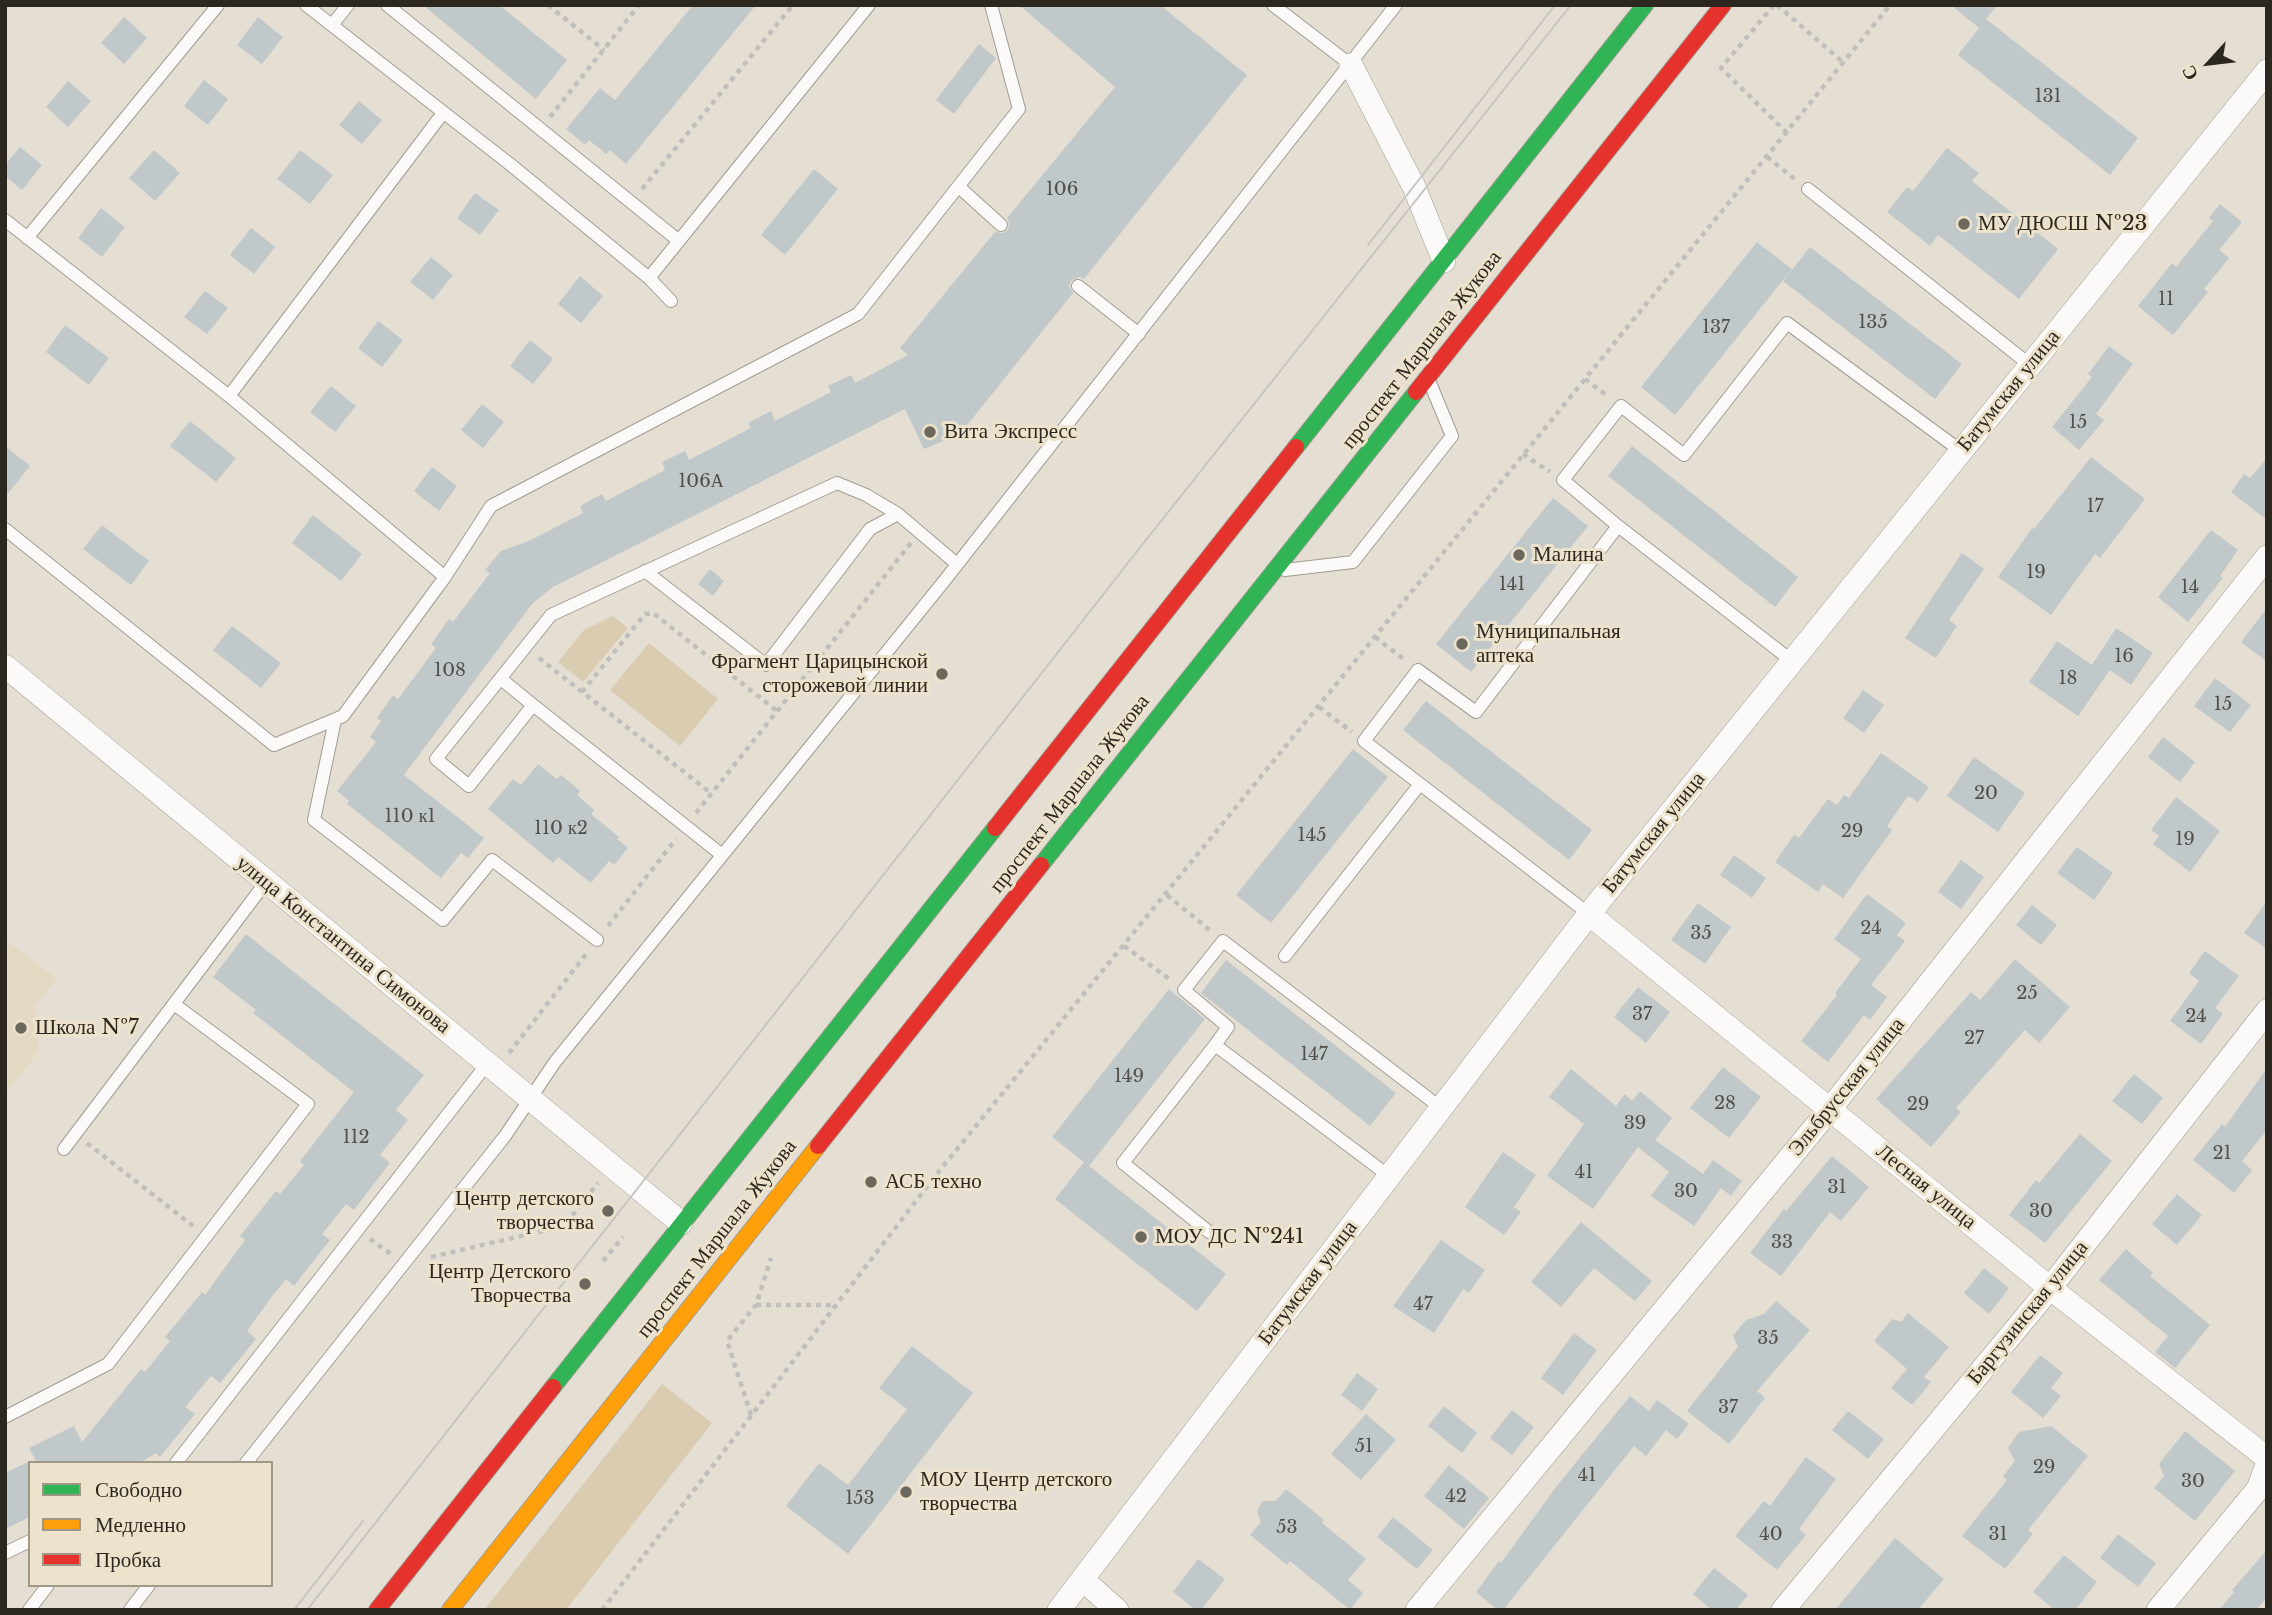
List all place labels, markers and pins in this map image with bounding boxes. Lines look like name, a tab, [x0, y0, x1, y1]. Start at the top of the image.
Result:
place label: МУ ДЮСШ №23	[1978, 211, 2148, 237]
marker: МУ ДЮСШ №23	[1956, 216, 1972, 232]
place label: Вита Экспресс	[944, 419, 1077, 445]
marker: Вита Экспресс	[922, 424, 938, 440]
place label: Малина	[1533, 542, 1603, 568]
marker: Малина	[1511, 547, 1527, 563]
place label: Муниципальная аптека	[1476, 619, 1621, 669]
marker: Муниципальная аптека	[1454, 636, 1470, 652]
place label: Фрагмент Царицынской сторожевой линии	[711, 649, 928, 699]
marker: Фрагмент Царицынской сторожевой линии	[934, 666, 950, 682]
place label: Школа №7	[35, 1015, 139, 1041]
marker: Школа №7	[13, 1020, 29, 1036]
place label: АСБ техно	[885, 1169, 982, 1195]
marker: АСБ техно	[863, 1174, 879, 1190]
place label: Центр детского творчества	[455, 1186, 594, 1236]
marker: Центр детского творчества	[600, 1203, 616, 1219]
place label: МОУ ДС №241	[1155, 1224, 1304, 1250]
marker: МОУ ДС №241	[1133, 1229, 1149, 1245]
place label: Центр Детского Творчества	[428, 1259, 571, 1309]
marker: Центр Детского Творчества	[577, 1276, 593, 1292]
place label: МОУ Центр детского творчества	[920, 1467, 1112, 1517]
marker: МОУ Центр детского творчества	[898, 1484, 914, 1500]

